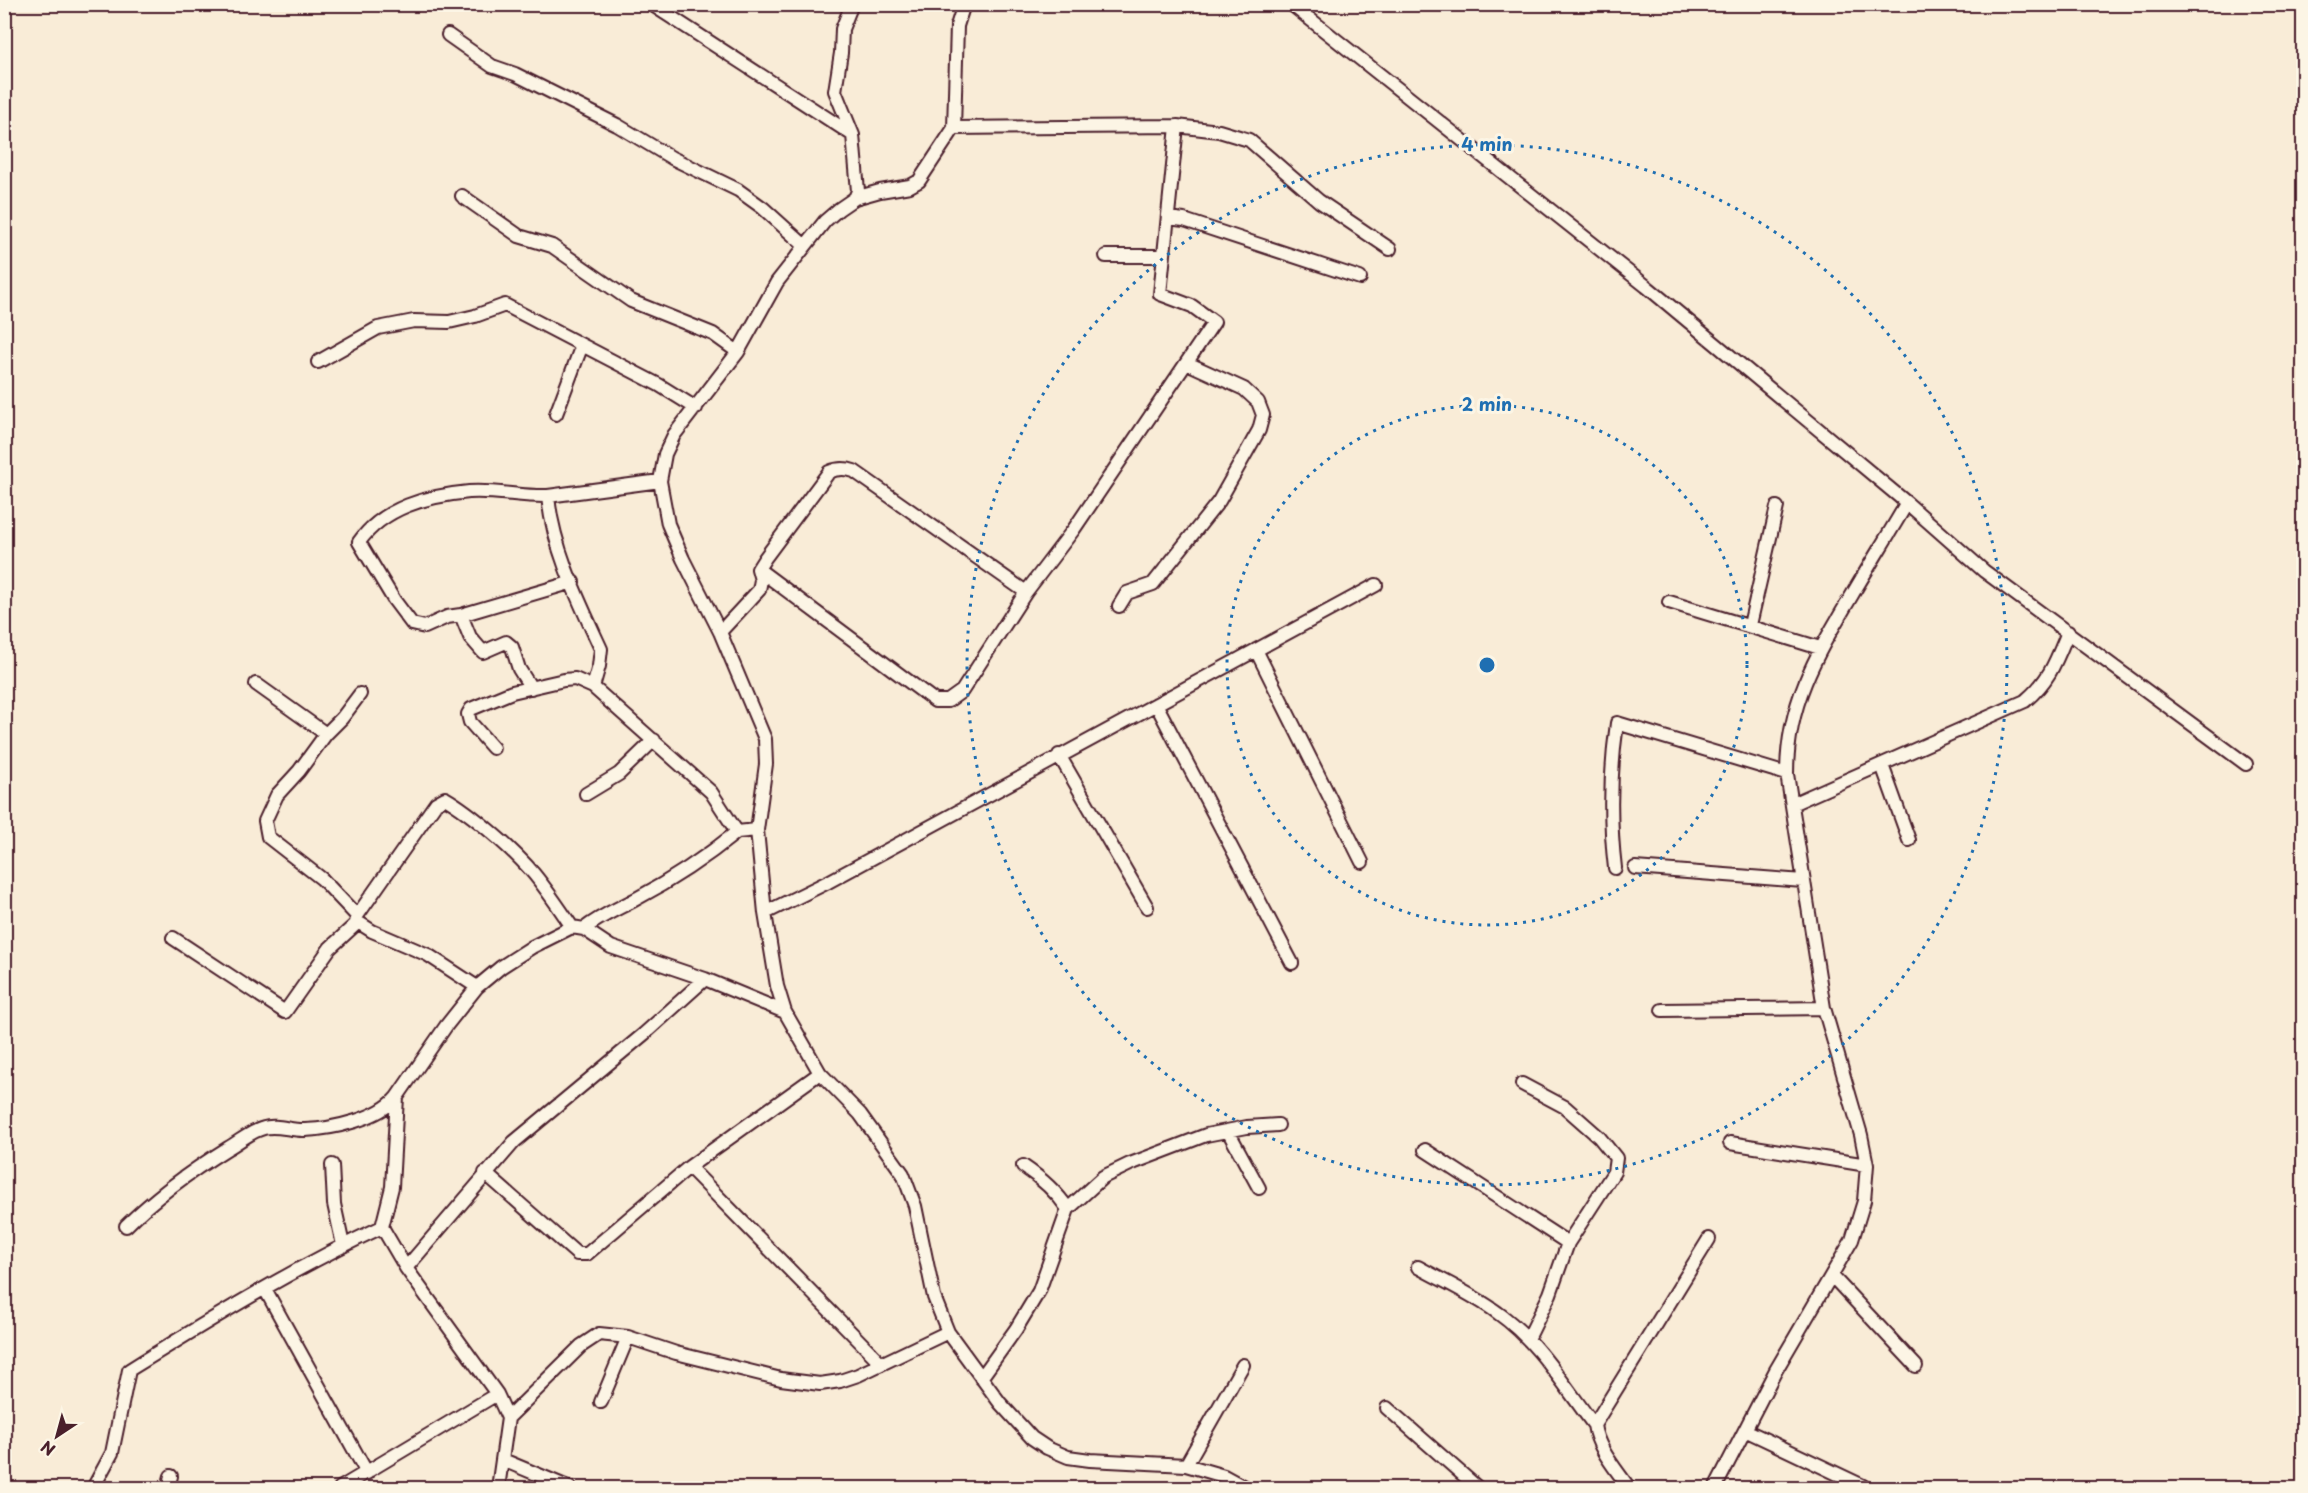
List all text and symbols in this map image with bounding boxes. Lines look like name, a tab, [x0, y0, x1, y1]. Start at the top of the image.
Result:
text: 4 min	[1461, 130, 1513, 157]
text: 2 min	[1462, 390, 1512, 417]
centre of rings	[1477, 655, 1497, 675]
north arrow	[27, 1406, 87, 1466]
text: N	[35, 1436, 60, 1462]

